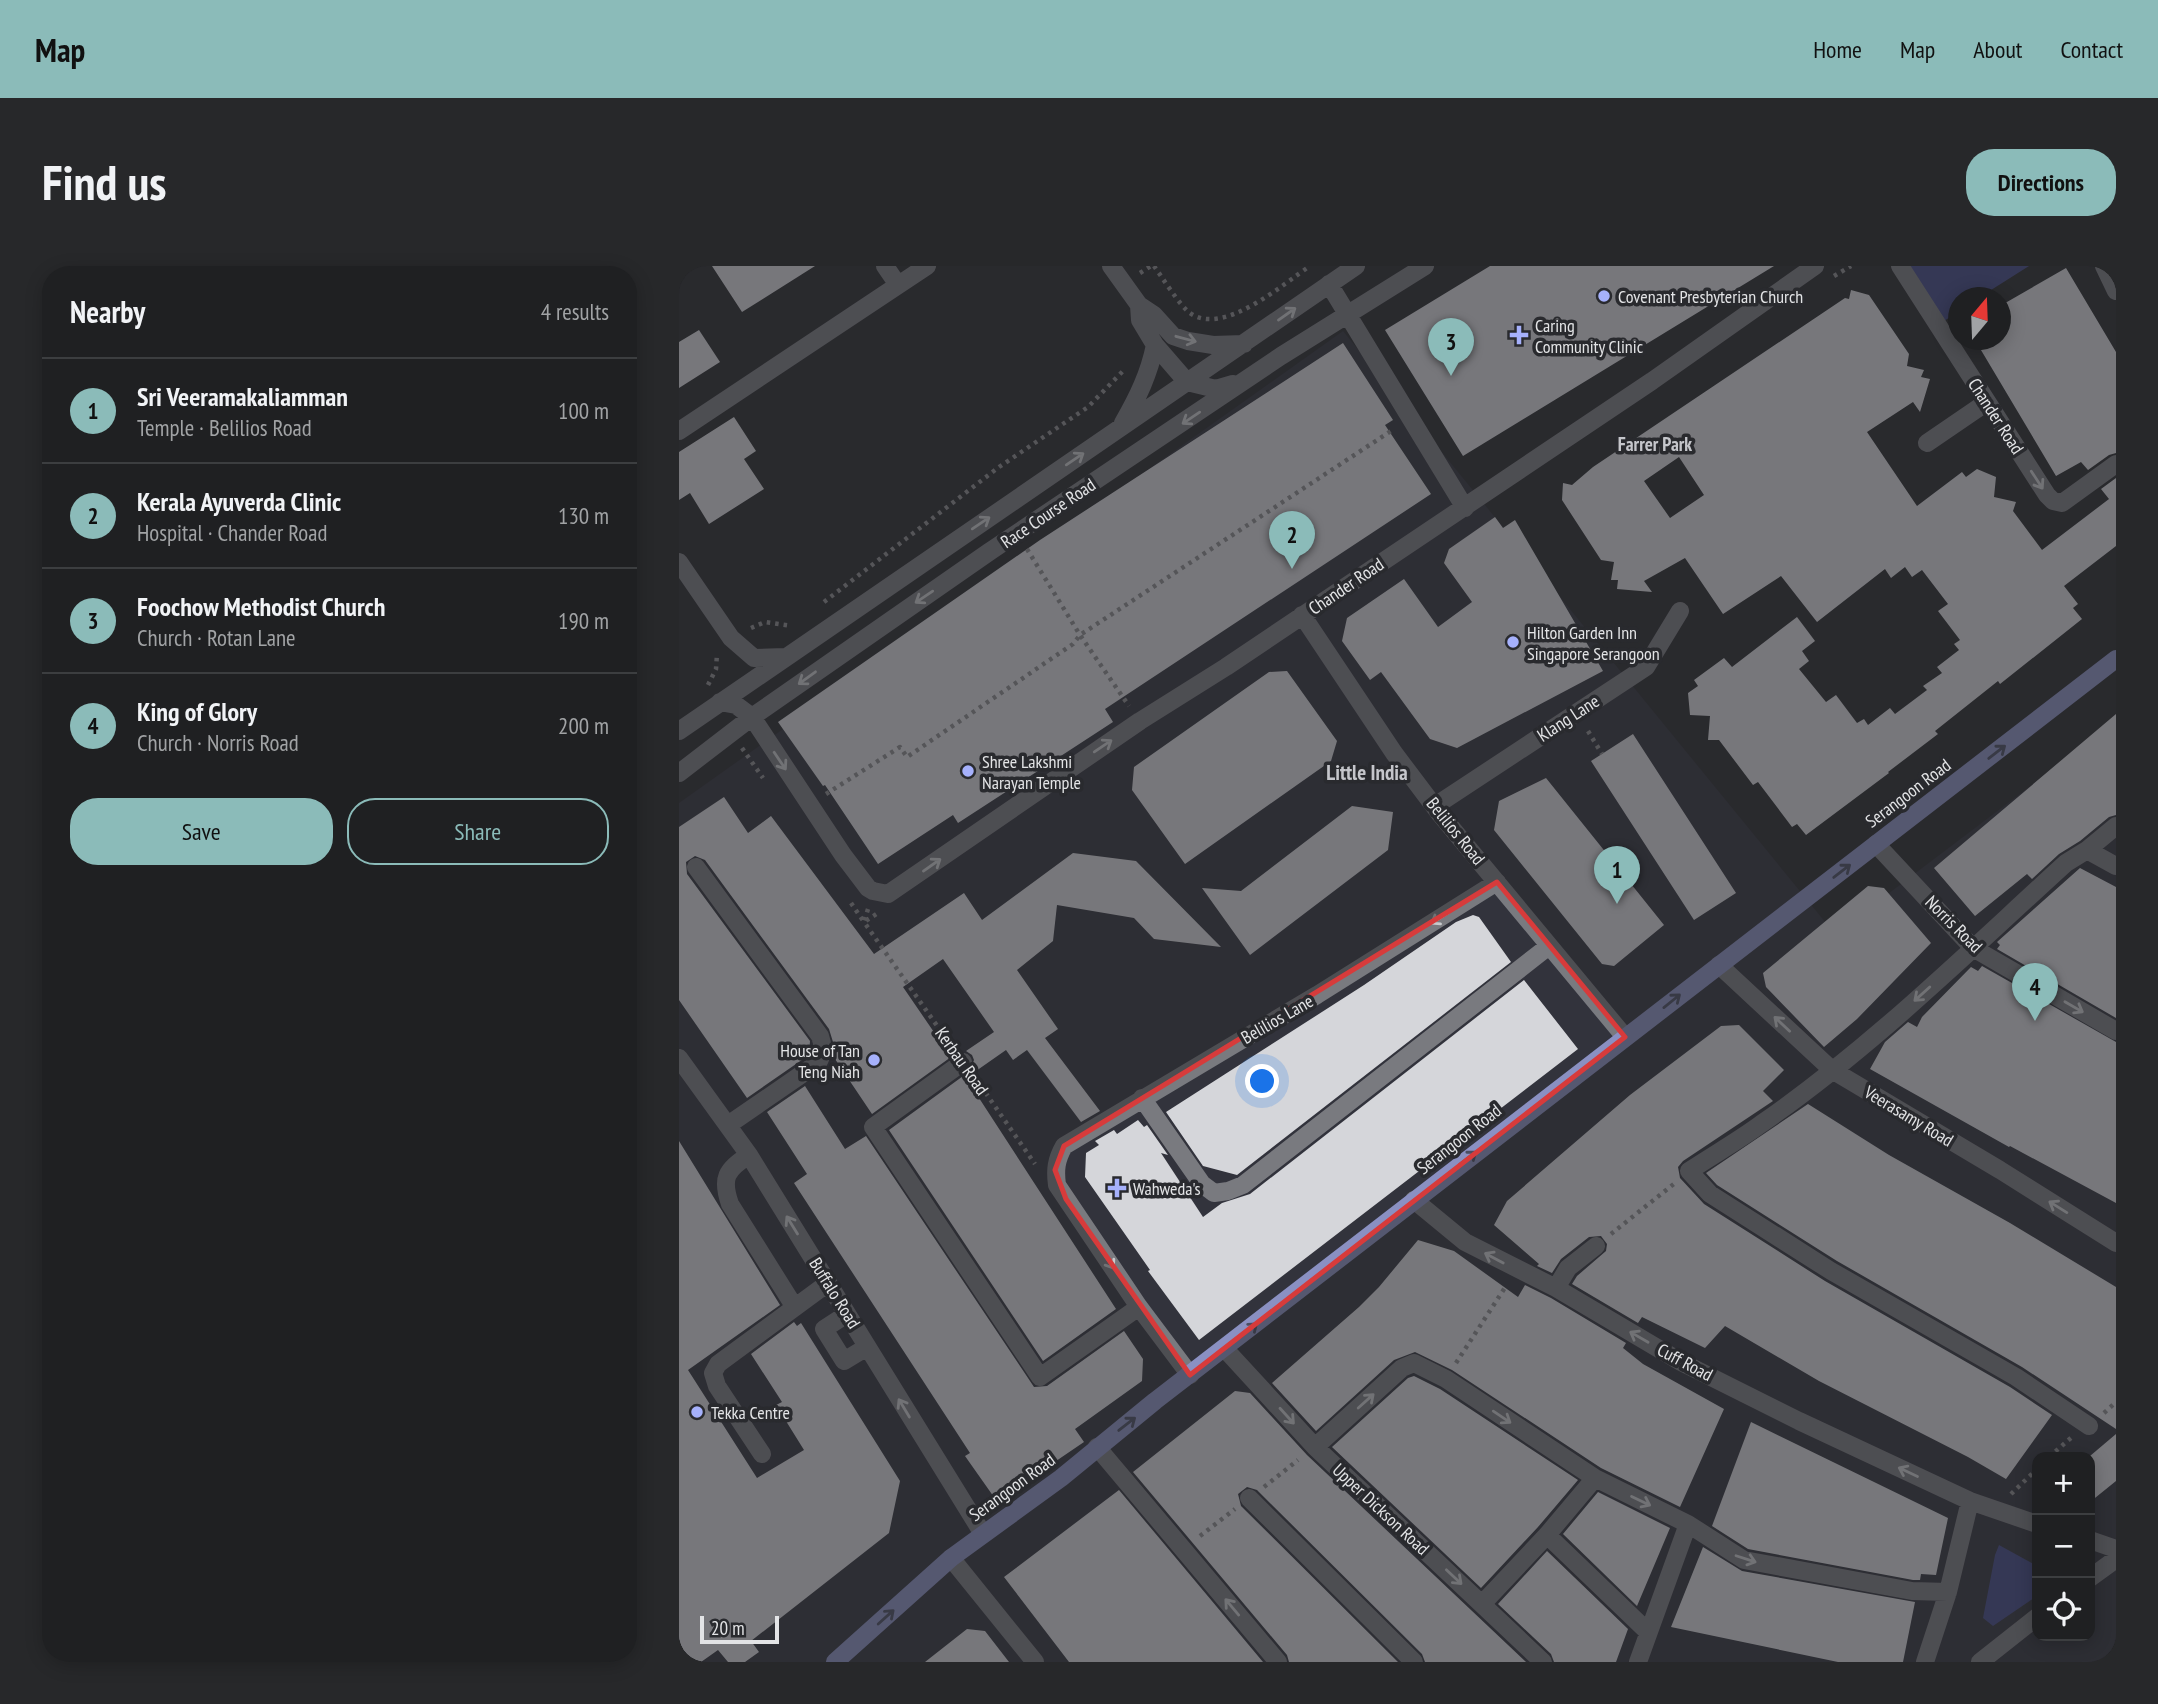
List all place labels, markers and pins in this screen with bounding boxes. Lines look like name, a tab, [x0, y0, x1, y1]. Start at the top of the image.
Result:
place label: Covenant Presbyterian Church	[1618, 285, 1803, 308]
marker: Covenant Presbyterian Church	[1596, 288, 1612, 304]
place label: Caring Community Clinic	[1535, 314, 1644, 358]
pin: 3	[1428, 318, 1474, 376]
marker: Caring Community Clinic	[1509, 325, 1529, 345]
pin: 2	[1269, 511, 1315, 569]
place label: Hilton Garden Inn Singapore Serangoon	[1527, 621, 1660, 665]
marker: Hilton Garden Inn Singapore Serangoon	[1505, 634, 1521, 650]
place label: Shree Lakshmi Narayan Temple	[982, 750, 1081, 794]
marker: Shree Lakshmi Narayan Temple	[960, 763, 976, 779]
pin: 1	[1594, 846, 1640, 904]
pin: 4	[2012, 963, 2058, 1021]
place label: House of Tan Teng Niah	[780, 1039, 860, 1083]
marker: House of Tan Teng Niah	[866, 1052, 882, 1068]
place label: Wahweda's	[1133, 1177, 1201, 1200]
marker: Wahweda's	[1107, 1178, 1127, 1198]
place label: Tekka Centre	[711, 1401, 790, 1424]
marker: Tekka Centre	[689, 1404, 705, 1420]

